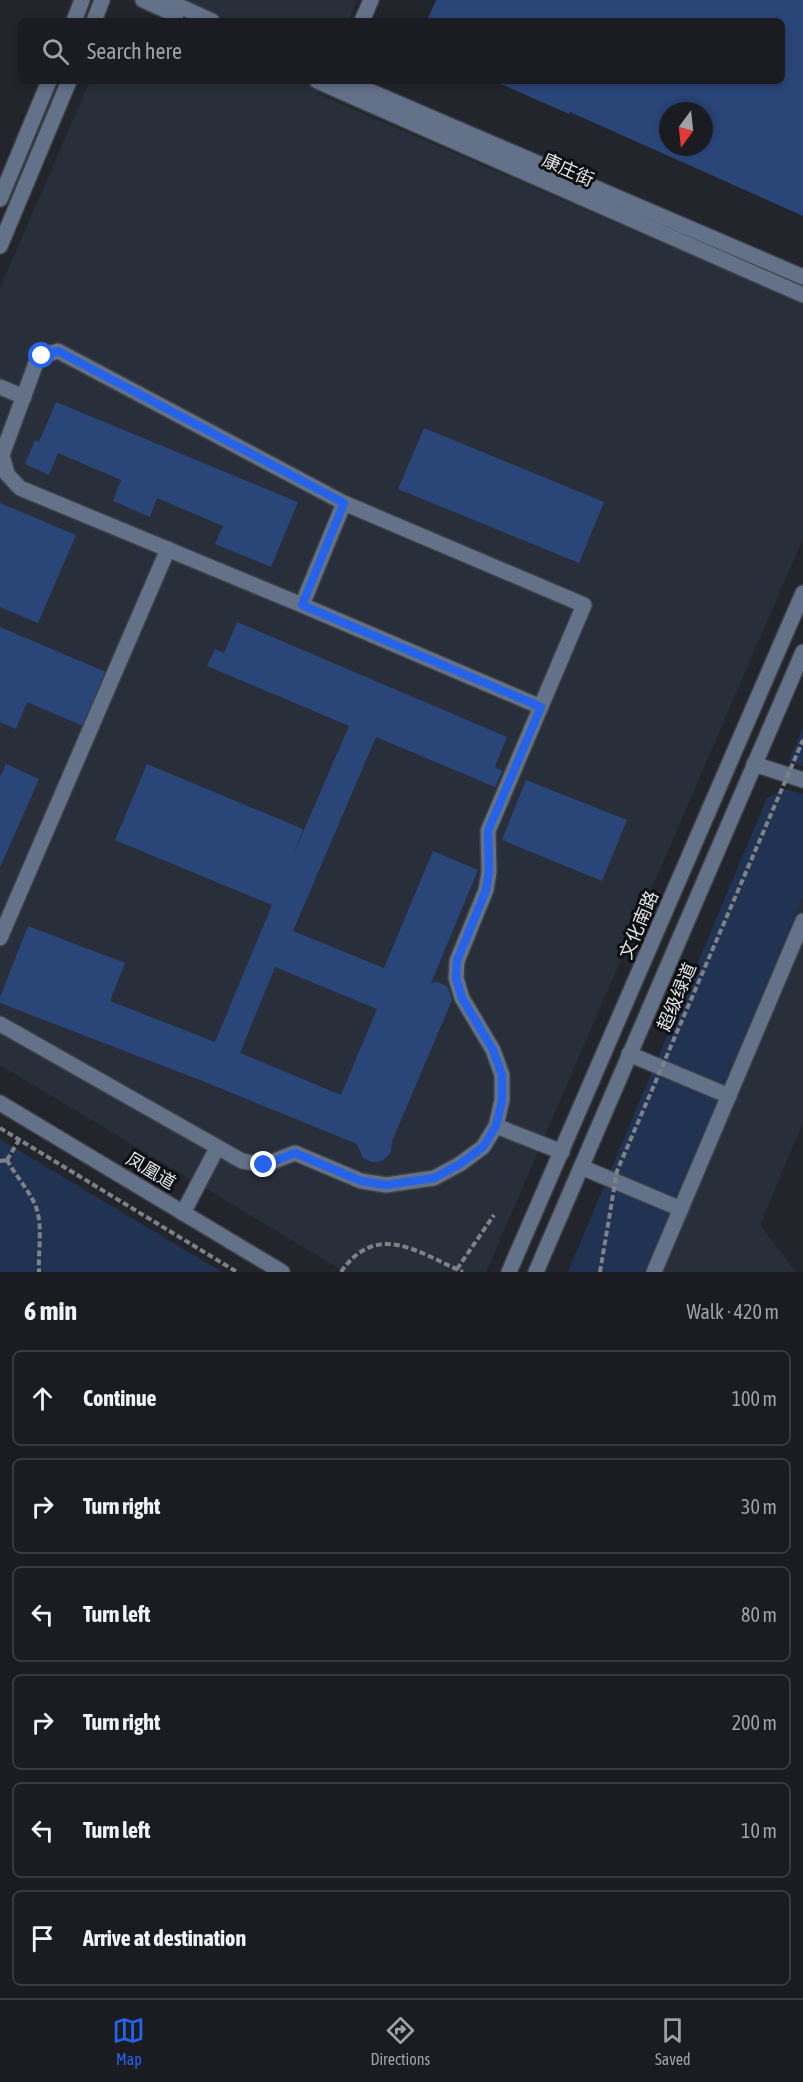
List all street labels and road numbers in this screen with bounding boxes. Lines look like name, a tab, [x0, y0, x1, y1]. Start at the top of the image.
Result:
street label: 康庄街	[539, 149, 597, 190]
street label: 文化南路	[615, 888, 662, 962]
street label: 超级绿道	[653, 960, 700, 1034]
street label: 凤凰道	[123, 1148, 180, 1193]

